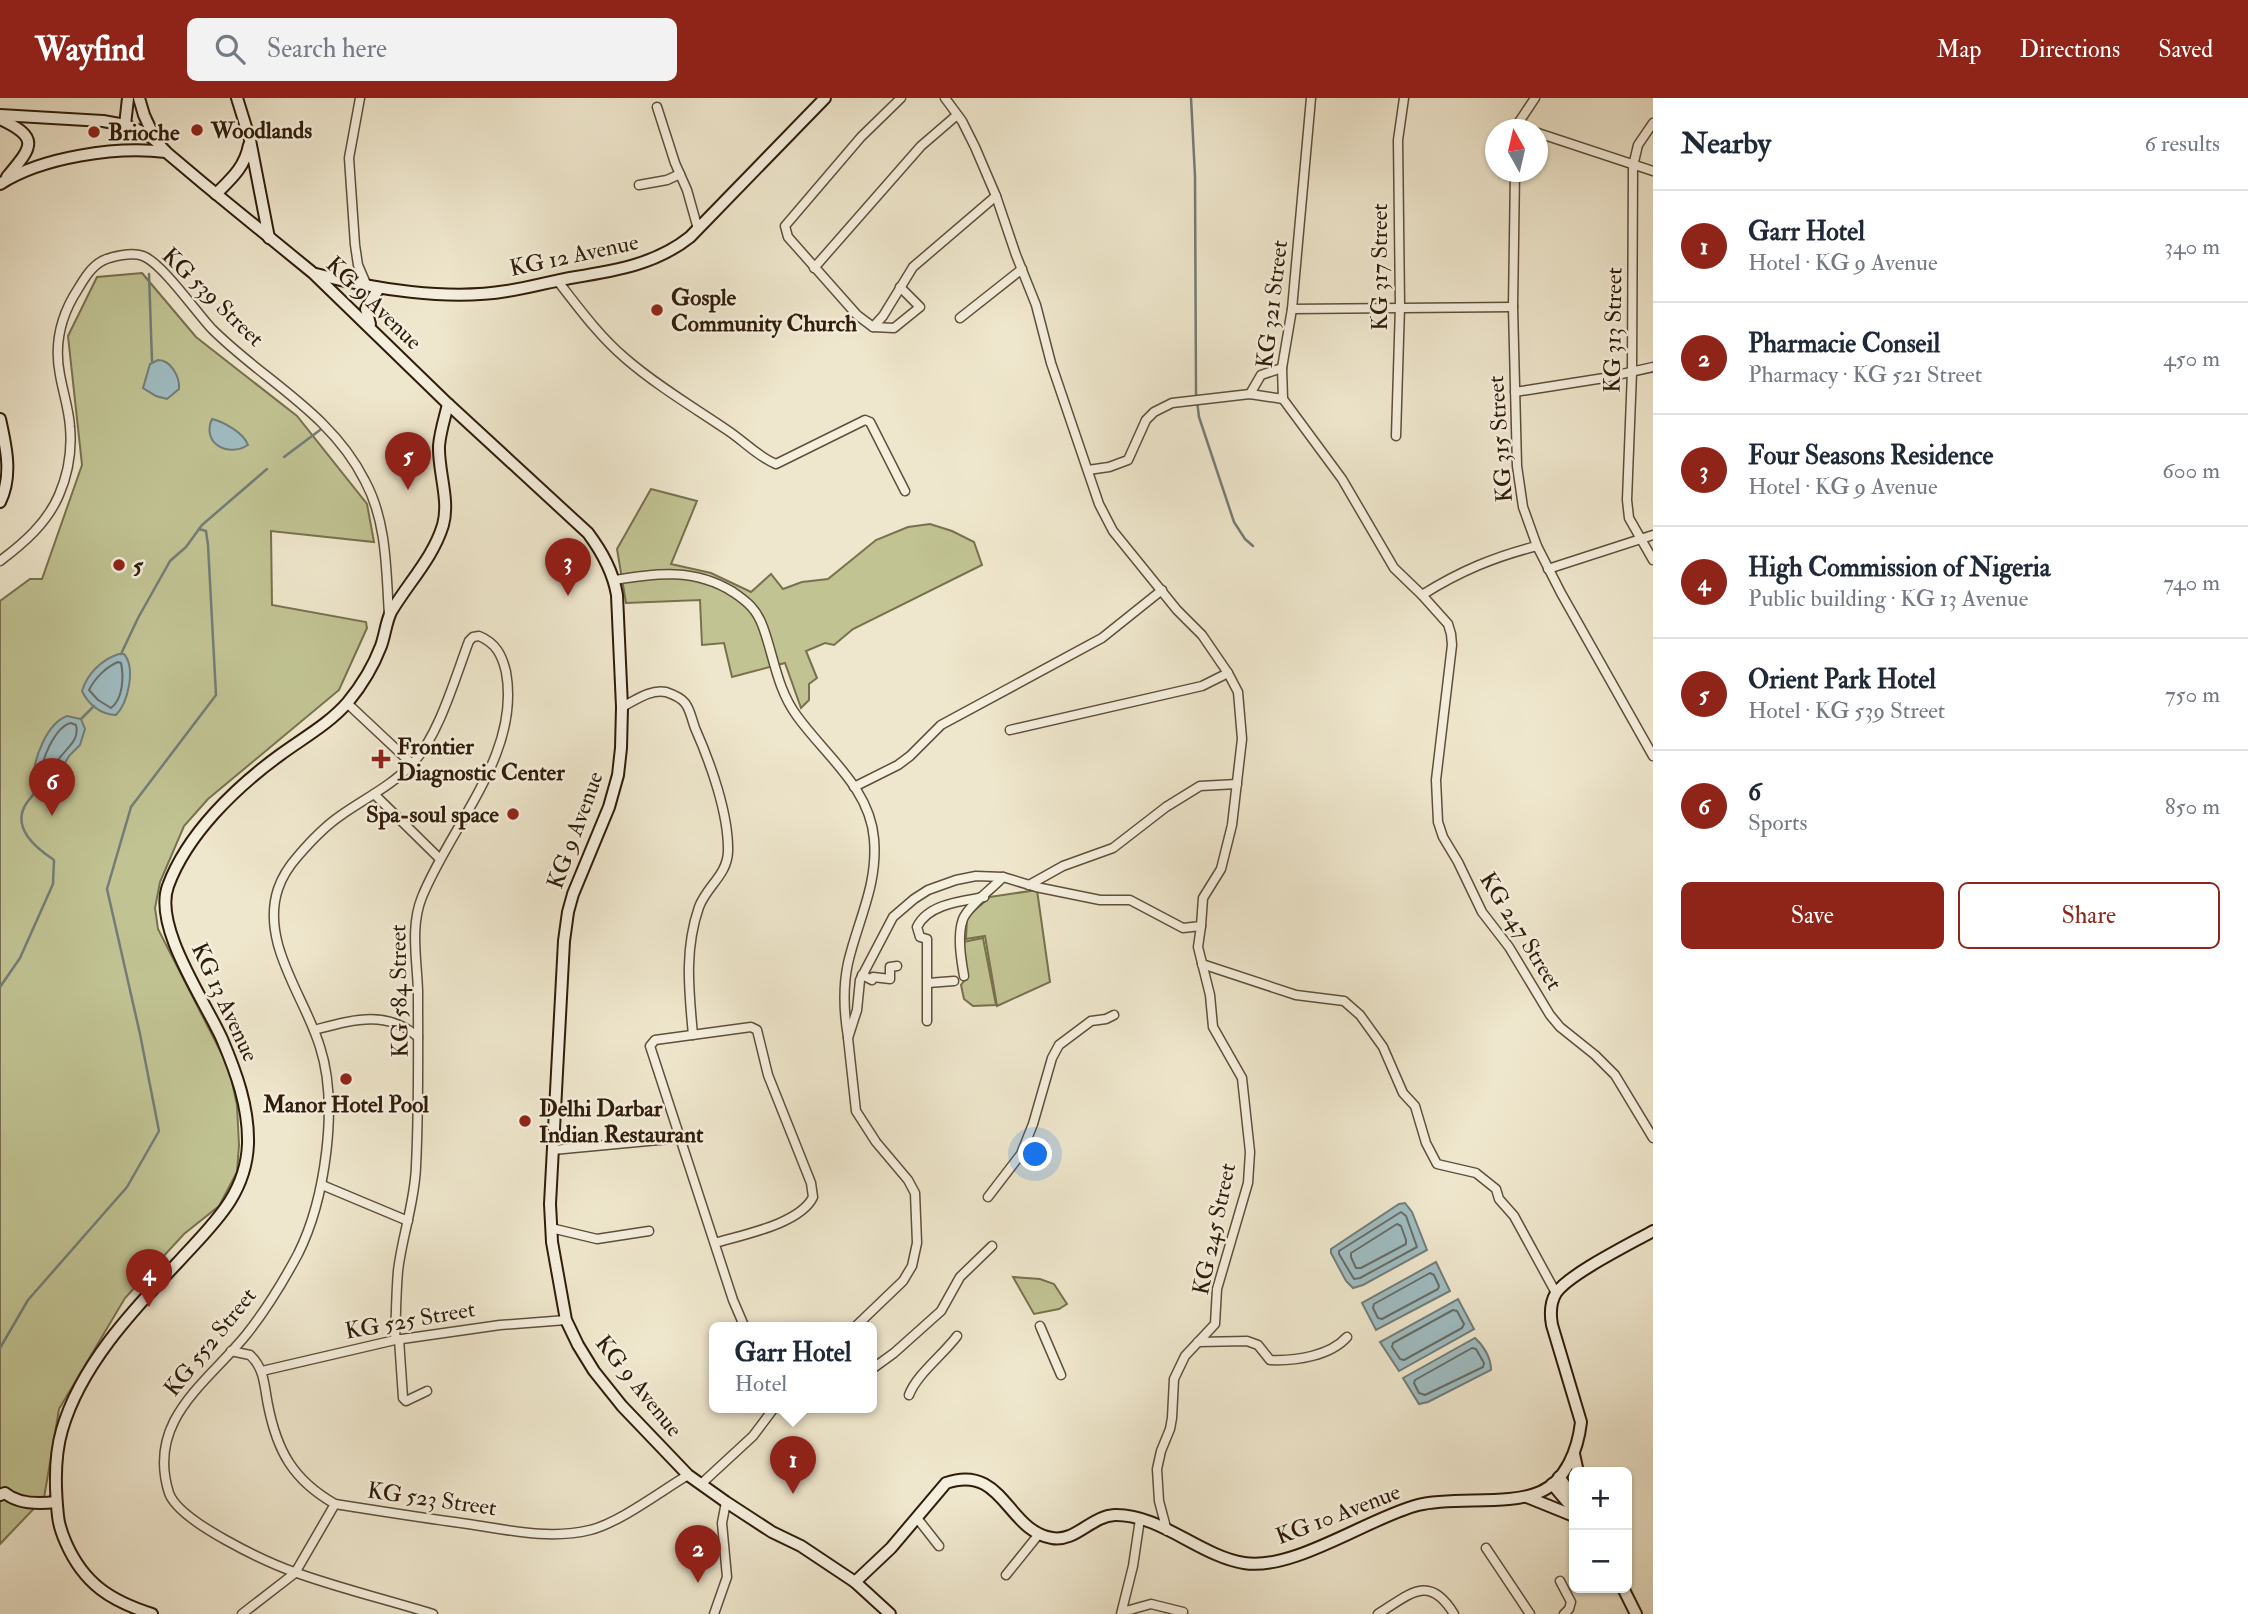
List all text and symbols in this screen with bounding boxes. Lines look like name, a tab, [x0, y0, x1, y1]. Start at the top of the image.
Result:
search box	[187, 18, 677, 81]
text: Wayfind	[35, 29, 145, 70]
icon: search	[211, 30, 249, 68]
text: Search here	[267, 33, 387, 65]
text: Map	[1936, 34, 1981, 65]
text: Directions	[2019, 34, 2120, 65]
text: Saved	[2158, 34, 2213, 65]
place label: Woodlands	[210, 116, 312, 145]
place label: Brioche	[108, 118, 180, 147]
north arrow	[1485, 119, 1548, 182]
marker: Woodlands	[189, 122, 205, 138]
marker: Brioche	[86, 124, 102, 140]
text: Nearby	[1681, 125, 1771, 162]
text: 6 results	[2145, 129, 2220, 158]
street label: KG 317 Street	[1365, 203, 1394, 331]
text: Garr Hotel	[1748, 216, 1865, 248]
street label: KG 12 Avenue	[507, 227, 641, 283]
text: 1	[1700, 232, 1708, 261]
text: 340 m	[2164, 232, 2220, 261]
street label: KG 321 Street	[1250, 238, 1294, 370]
street label: KG 539 Street	[156, 241, 270, 353]
text: Hotel · KG 9 Avenue	[1748, 248, 1938, 277]
street label: KG 9 Avenue	[320, 250, 429, 356]
street label: KG 313 Street	[1597, 267, 1629, 393]
place label: Gosple Community Church	[671, 283, 857, 339]
marker: Gosple Community Church	[649, 302, 665, 318]
text: Pharmacie Conseil	[1748, 328, 1940, 360]
text: 2	[1698, 344, 1710, 373]
text: 450 m	[2163, 344, 2220, 373]
text: Pharmacy · KG 521 Street	[1748, 360, 1982, 389]
street label: KG 315 Street	[1481, 375, 1519, 503]
pin: 5	[385, 432, 431, 490]
text: Four Seasons Residence	[1748, 440, 1993, 472]
text: 3	[1700, 456, 1708, 485]
text: 600 m	[2162, 456, 2220, 485]
text: Hotel · KG 9 Avenue	[1748, 472, 1938, 501]
pin: 3	[545, 538, 591, 596]
place label: 5	[133, 551, 144, 580]
text: High Commission of Nigeria	[1748, 552, 2050, 584]
marker: 5	[111, 557, 127, 573]
text: 4	[1698, 568, 1710, 597]
text: 740 m	[2163, 568, 2220, 597]
text: Public building · KG 13 Avenue	[1748, 584, 2028, 613]
text: Orient Park Hotel	[1748, 664, 1936, 696]
text: 5	[1699, 680, 1709, 709]
text: 750 m	[2165, 680, 2220, 709]
text: Hotel · KG 539 Street	[1748, 696, 1945, 725]
place label: Frontier Diagnostic Center	[397, 732, 565, 788]
marker: Frontier Diagnostic Center	[371, 749, 391, 769]
pin: 6	[29, 758, 75, 816]
street label: KG 9 Avenue	[540, 767, 610, 893]
text: 6	[1748, 776, 1761, 808]
text: 6	[1698, 792, 1710, 821]
text: 850 m	[2165, 792, 2220, 821]
place label: Spa-soul space	[366, 800, 499, 830]
marker: Spa-soul space	[505, 806, 521, 822]
text: Sports	[1748, 808, 1807, 837]
street label: KG 247 Street	[1473, 867, 1569, 995]
button: Save	[1681, 882, 1944, 949]
button: Share	[1958, 882, 2220, 949]
street label: KG 584 Street	[383, 924, 415, 1058]
street label: KG 13 Avenue	[185, 938, 265, 1066]
marker: Manor Hotel Pool	[338, 1071, 354, 1087]
place label: Manor Hotel Pool	[262, 1090, 430, 1119]
place label: Delhi Darbar Indian Restaurant	[539, 1094, 704, 1149]
marker: Delhi Darbar Indian Restaurant	[517, 1113, 533, 1129]
your location	[1018, 1137, 1052, 1171]
street label: KG 245 Street	[1186, 1160, 1242, 1298]
pin: 4	[126, 1249, 172, 1307]
street label: KG 552 Street	[157, 1282, 263, 1402]
street label: KG 525 Street	[343, 1294, 477, 1346]
popup	[709, 1322, 877, 1413]
street label: KG 9 Avenue	[589, 1329, 689, 1443]
text: Garr Hotel	[735, 1337, 851, 1369]
text: Hotel	[735, 1369, 787, 1398]
pin: 1	[770, 1436, 816, 1494]
map controls	[1569, 1467, 1632, 1593]
button: +	[1569, 1467, 1632, 1530]
street label: KG 523 Street	[365, 1476, 499, 1522]
street label: KG 10 Avenue	[1272, 1477, 1405, 1551]
pin: 2	[675, 1525, 721, 1583]
button: −	[1569, 1530, 1632, 1593]

